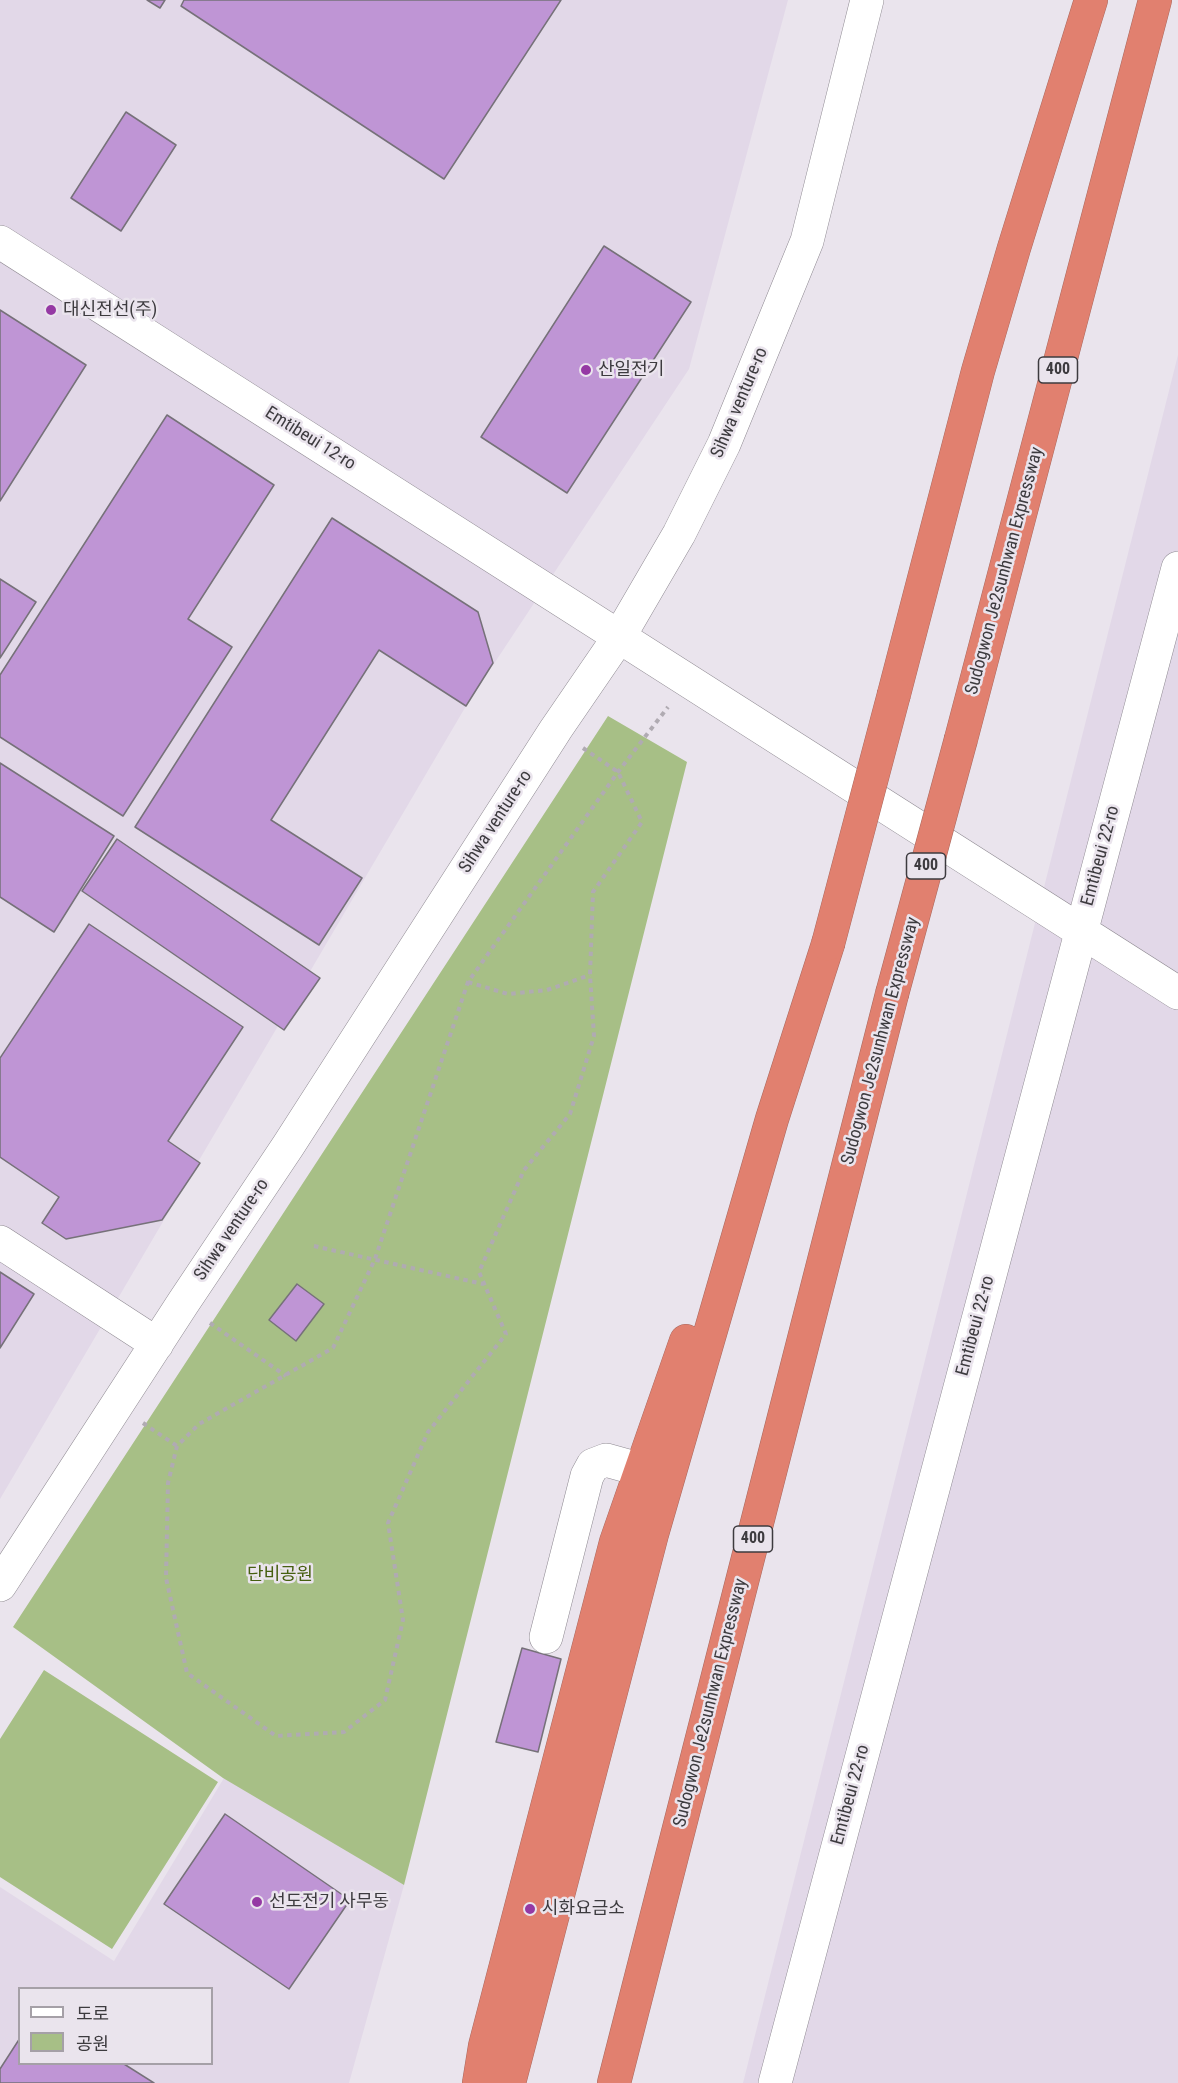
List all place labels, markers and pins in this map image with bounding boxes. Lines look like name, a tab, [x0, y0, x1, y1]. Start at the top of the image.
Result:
place label: 대신전선(주)	[63, 299, 157, 321]
marker: 대신전선(주)	[44, 303, 58, 317]
place label: 산일전기	[598, 359, 664, 381]
marker: 산일전기	[579, 363, 593, 377]
place label: 선도전기 사무동	[269, 1891, 389, 1913]
marker: 선도전기 사무동	[250, 1895, 264, 1909]
place label: 시화요금소	[542, 1898, 625, 1920]
marker: 시화요금소	[523, 1902, 537, 1916]

